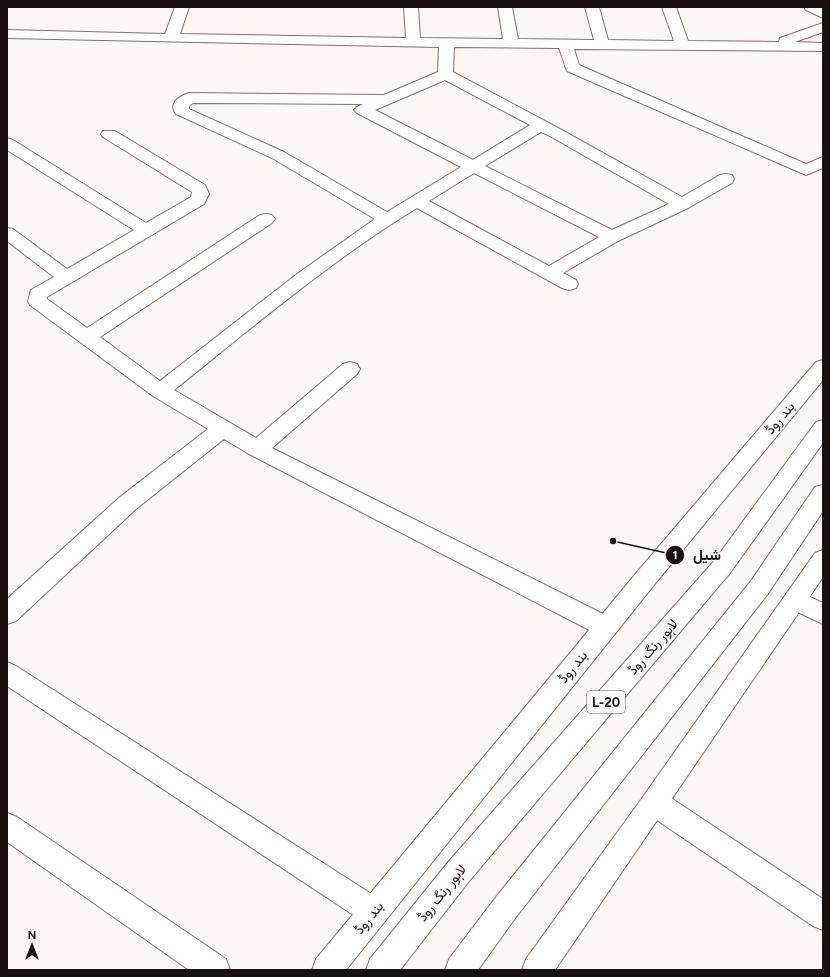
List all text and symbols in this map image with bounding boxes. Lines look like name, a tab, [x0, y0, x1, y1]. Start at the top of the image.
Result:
street label: بند روڈ	[762, 398, 798, 438]
callout: شیل	[665, 541, 729, 568]
text: شیل	[693, 546, 721, 564]
text: 1	[672, 548, 678, 562]
street label: لاہور رنگ روڈ	[624, 616, 683, 679]
street label: بند روڈ	[555, 647, 591, 687]
road number: L-20	[587, 691, 625, 713]
street label: لاہور رنگ روڈ	[414, 861, 471, 926]
street label: بند روڈ	[351, 898, 387, 938]
north arrow	[12, 925, 52, 965]
text: N	[28, 929, 36, 942]

